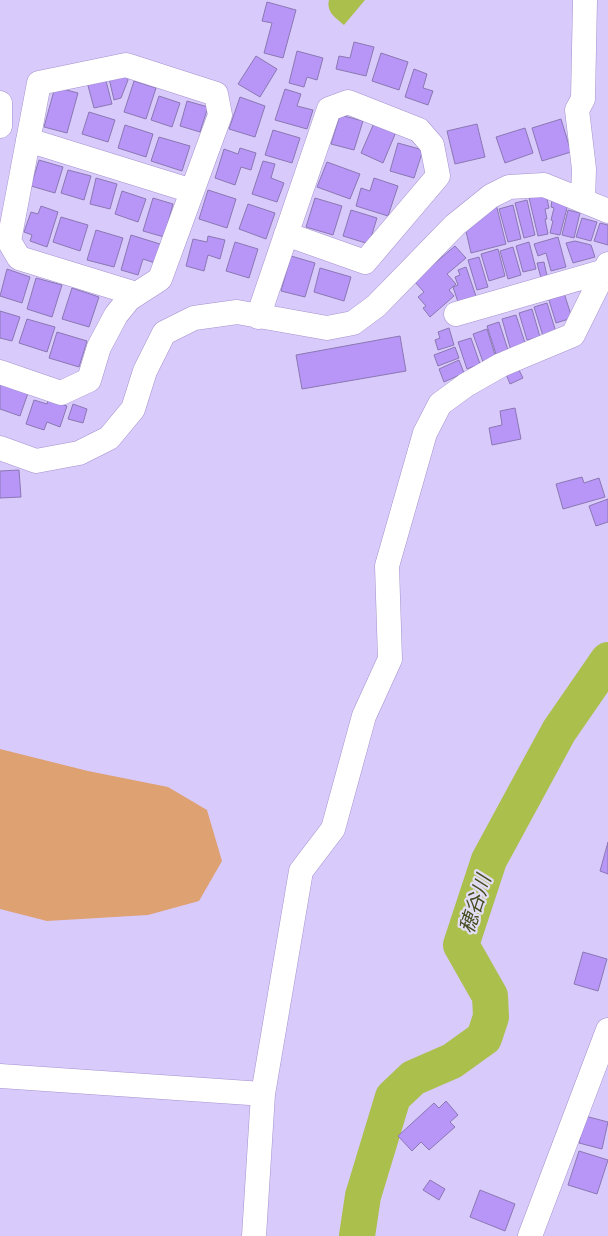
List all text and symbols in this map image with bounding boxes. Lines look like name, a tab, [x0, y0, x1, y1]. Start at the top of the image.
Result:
water label: 穂谷川	[453, 870, 497, 937]

